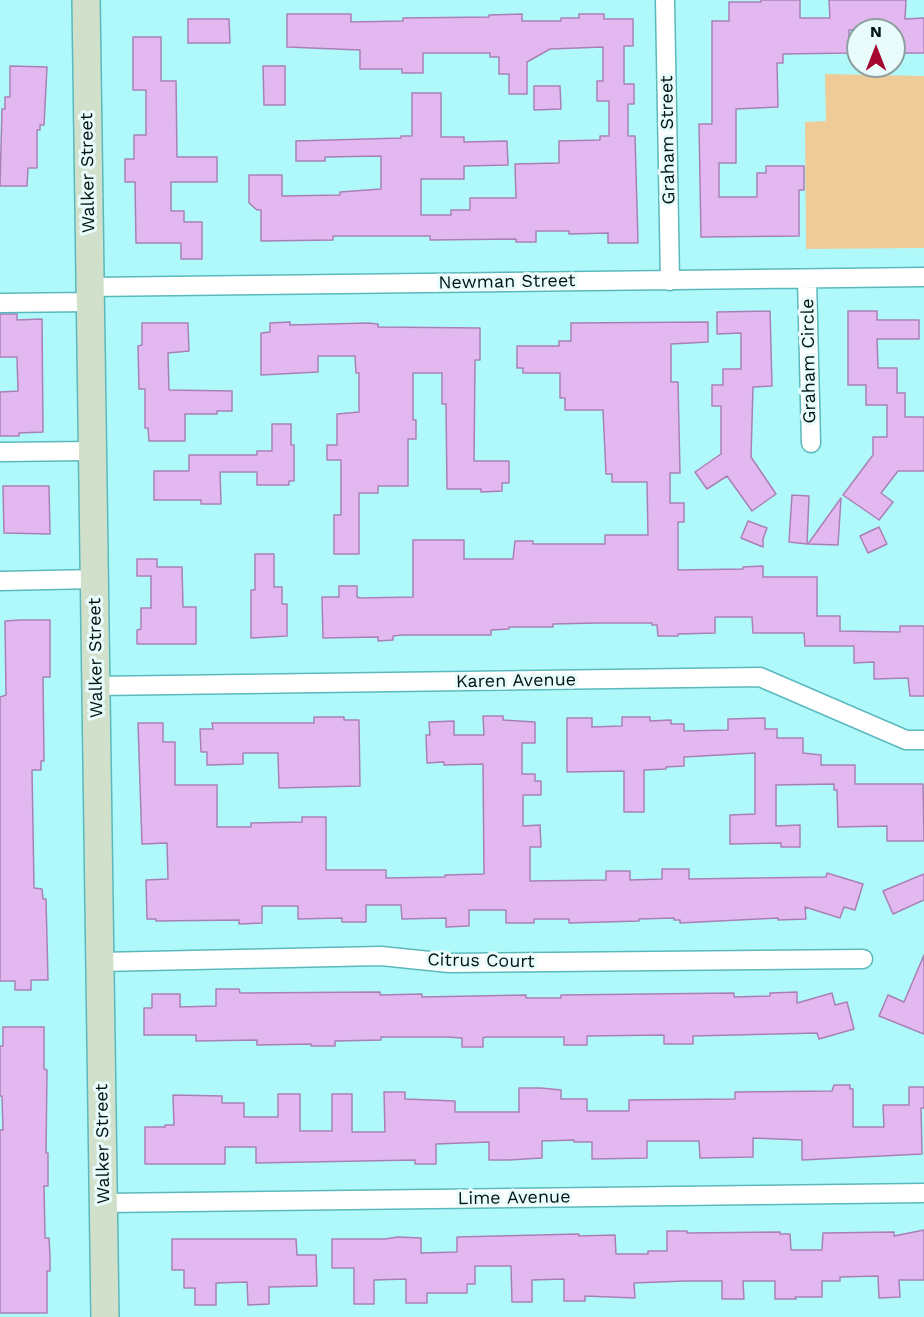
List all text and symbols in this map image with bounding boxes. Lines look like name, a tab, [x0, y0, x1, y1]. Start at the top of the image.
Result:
north arrow	[846, 18, 906, 78]
text: N	[870, 22, 882, 41]
street label: Graham Street	[656, 75, 680, 205]
street label: Walker Street	[76, 113, 100, 233]
street label: Newman Street	[438, 270, 576, 294]
street label: Graham Circle	[797, 298, 821, 424]
street label: Walker Street	[84, 598, 108, 718]
street label: Karen Avenue	[456, 669, 576, 693]
street label: Citrus Court	[427, 949, 535, 973]
street label: Walker Street	[91, 1084, 115, 1204]
street label: Lime Avenue	[457, 1186, 571, 1210]

